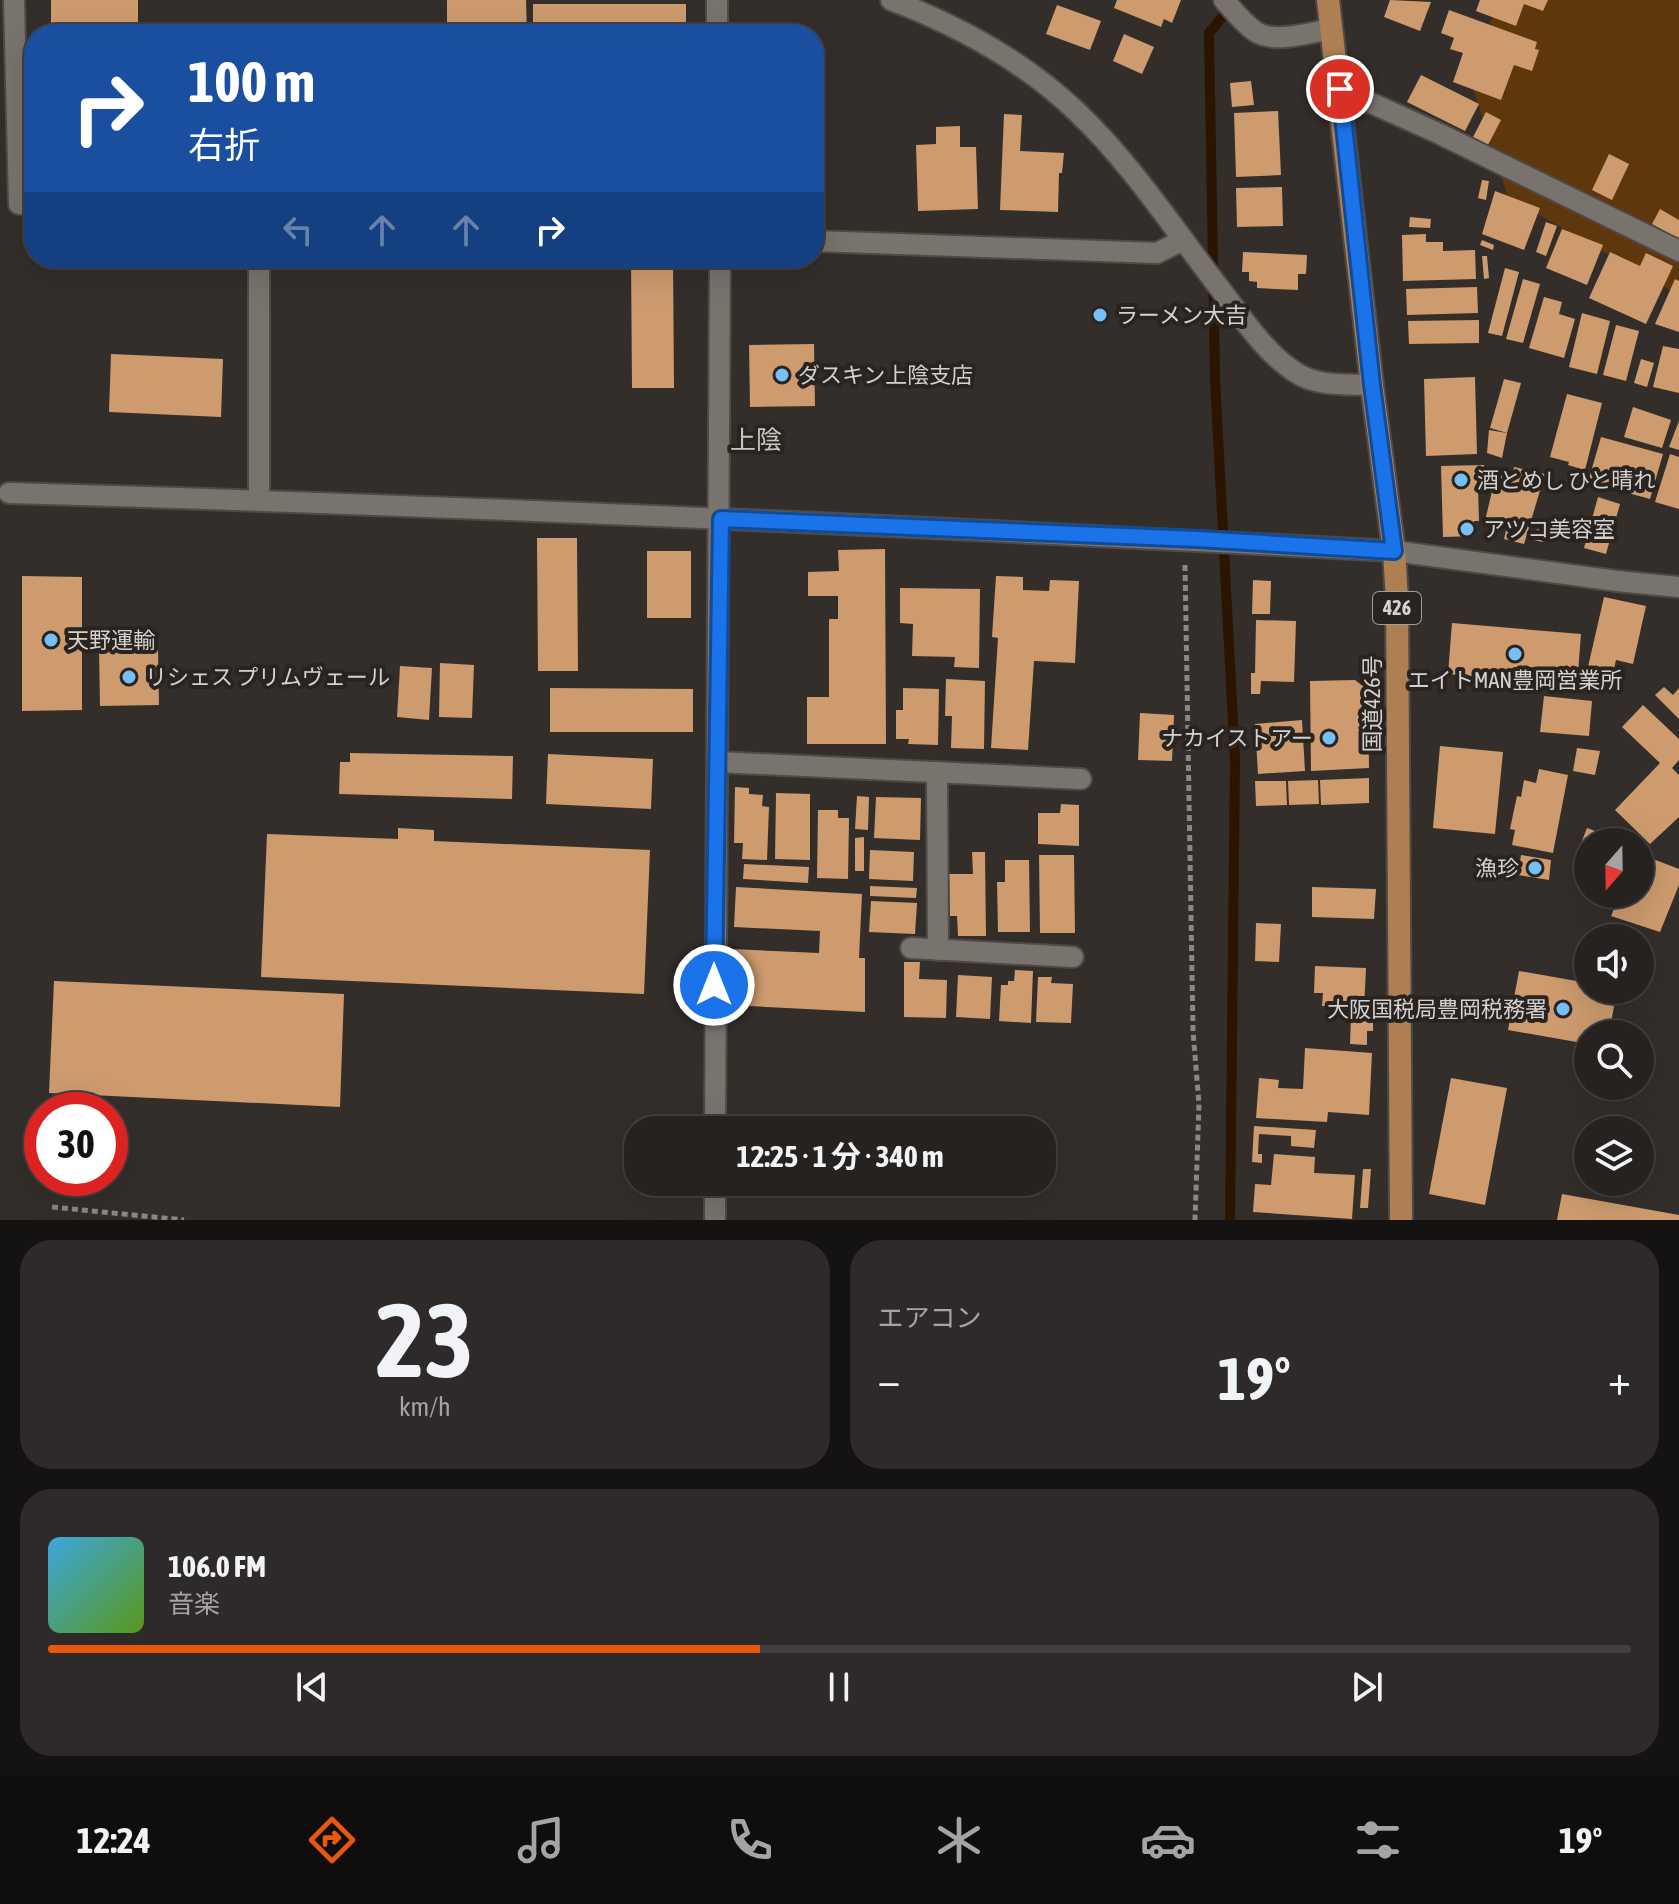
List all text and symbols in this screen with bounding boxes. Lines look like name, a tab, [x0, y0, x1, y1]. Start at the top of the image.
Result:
text: 100 m	[188, 50, 315, 114]
pin	[1306, 55, 1374, 123]
icon: right	[56, 56, 160, 160]
icon: arrive	[1318, 67, 1362, 111]
text: 右折	[188, 124, 260, 166]
icon: left	[276, 208, 320, 252]
icon: ahead	[360, 208, 404, 252]
icon: ahead	[444, 208, 488, 252]
icon: right	[528, 208, 572, 252]
place label: ラーメン大吉	[1116, 302, 1247, 328]
marker: ラーメン大吉	[1091, 306, 1109, 324]
place label: ダスキン上陰支店	[798, 362, 973, 388]
marker: ダスキン上陰支店	[773, 366, 791, 384]
district label: 上陰	[730, 425, 782, 455]
place label: 酒とめし ひと晴れ	[1477, 467, 1655, 493]
marker: 酒とめし ひと晴れ	[1452, 471, 1470, 489]
place label: アツコ美容室	[1483, 516, 1615, 542]
marker: アツコ美容室	[1458, 520, 1476, 538]
road number: 426	[1373, 592, 1421, 624]
place label: 天野運輸	[67, 627, 155, 653]
marker: 天野運輸	[42, 631, 60, 649]
marker: エイトMAN豊岡営業所	[1506, 645, 1524, 663]
street label: 国道426号	[1359, 655, 1385, 753]
place label: リシェス プリムヴェール	[145, 664, 390, 690]
place label: エイトMAN豊岡営業所	[1408, 667, 1622, 693]
marker: リシェス プリムヴェール	[120, 668, 138, 686]
place label: ナカイストアー	[1161, 725, 1313, 751]
marker: ナカイストアー	[1320, 729, 1338, 747]
north arrow	[1574, 828, 1654, 908]
map controls	[1574, 828, 1654, 1196]
place label: 漁珍	[1475, 855, 1519, 881]
marker: 漁珍	[1526, 859, 1544, 877]
button: sound	[1574, 924, 1654, 1004]
position arrow	[672, 943, 756, 1027]
place label: 大阪国税局豊岡税務署	[1327, 996, 1547, 1022]
marker: 大阪国税局豊岡税務署	[1554, 1000, 1572, 1018]
button: search	[1574, 1020, 1654, 1100]
speed limit sign: 30	[24, 1092, 128, 1196]
button: layers	[1574, 1116, 1654, 1196]
text: 12:25 · 1 分 · 340 m	[736, 1139, 944, 1173]
text: 23	[376, 1280, 474, 1399]
text: エアコン	[878, 1303, 982, 1333]
text: 19°	[1218, 1344, 1291, 1413]
text: −	[878, 1354, 900, 1404]
text: +	[1608, 1354, 1631, 1404]
text: km/h	[399, 1392, 451, 1422]
text: 106.0 FM	[168, 1549, 266, 1583]
text: 音楽	[168, 1589, 220, 1619]
icon: previous	[290, 1665, 334, 1709]
icon: pause	[817, 1665, 861, 1709]
icon: next	[1345, 1665, 1389, 1709]
icon: directions	[304, 1812, 360, 1868]
icon: music	[513, 1812, 569, 1868]
icon: phone	[722, 1812, 778, 1868]
icon: climate	[931, 1812, 987, 1868]
icon: car	[1140, 1812, 1196, 1868]
icon: filters	[1350, 1812, 1406, 1868]
text: 12:24	[77, 1819, 151, 1861]
text: 19°	[1559, 1819, 1602, 1861]

